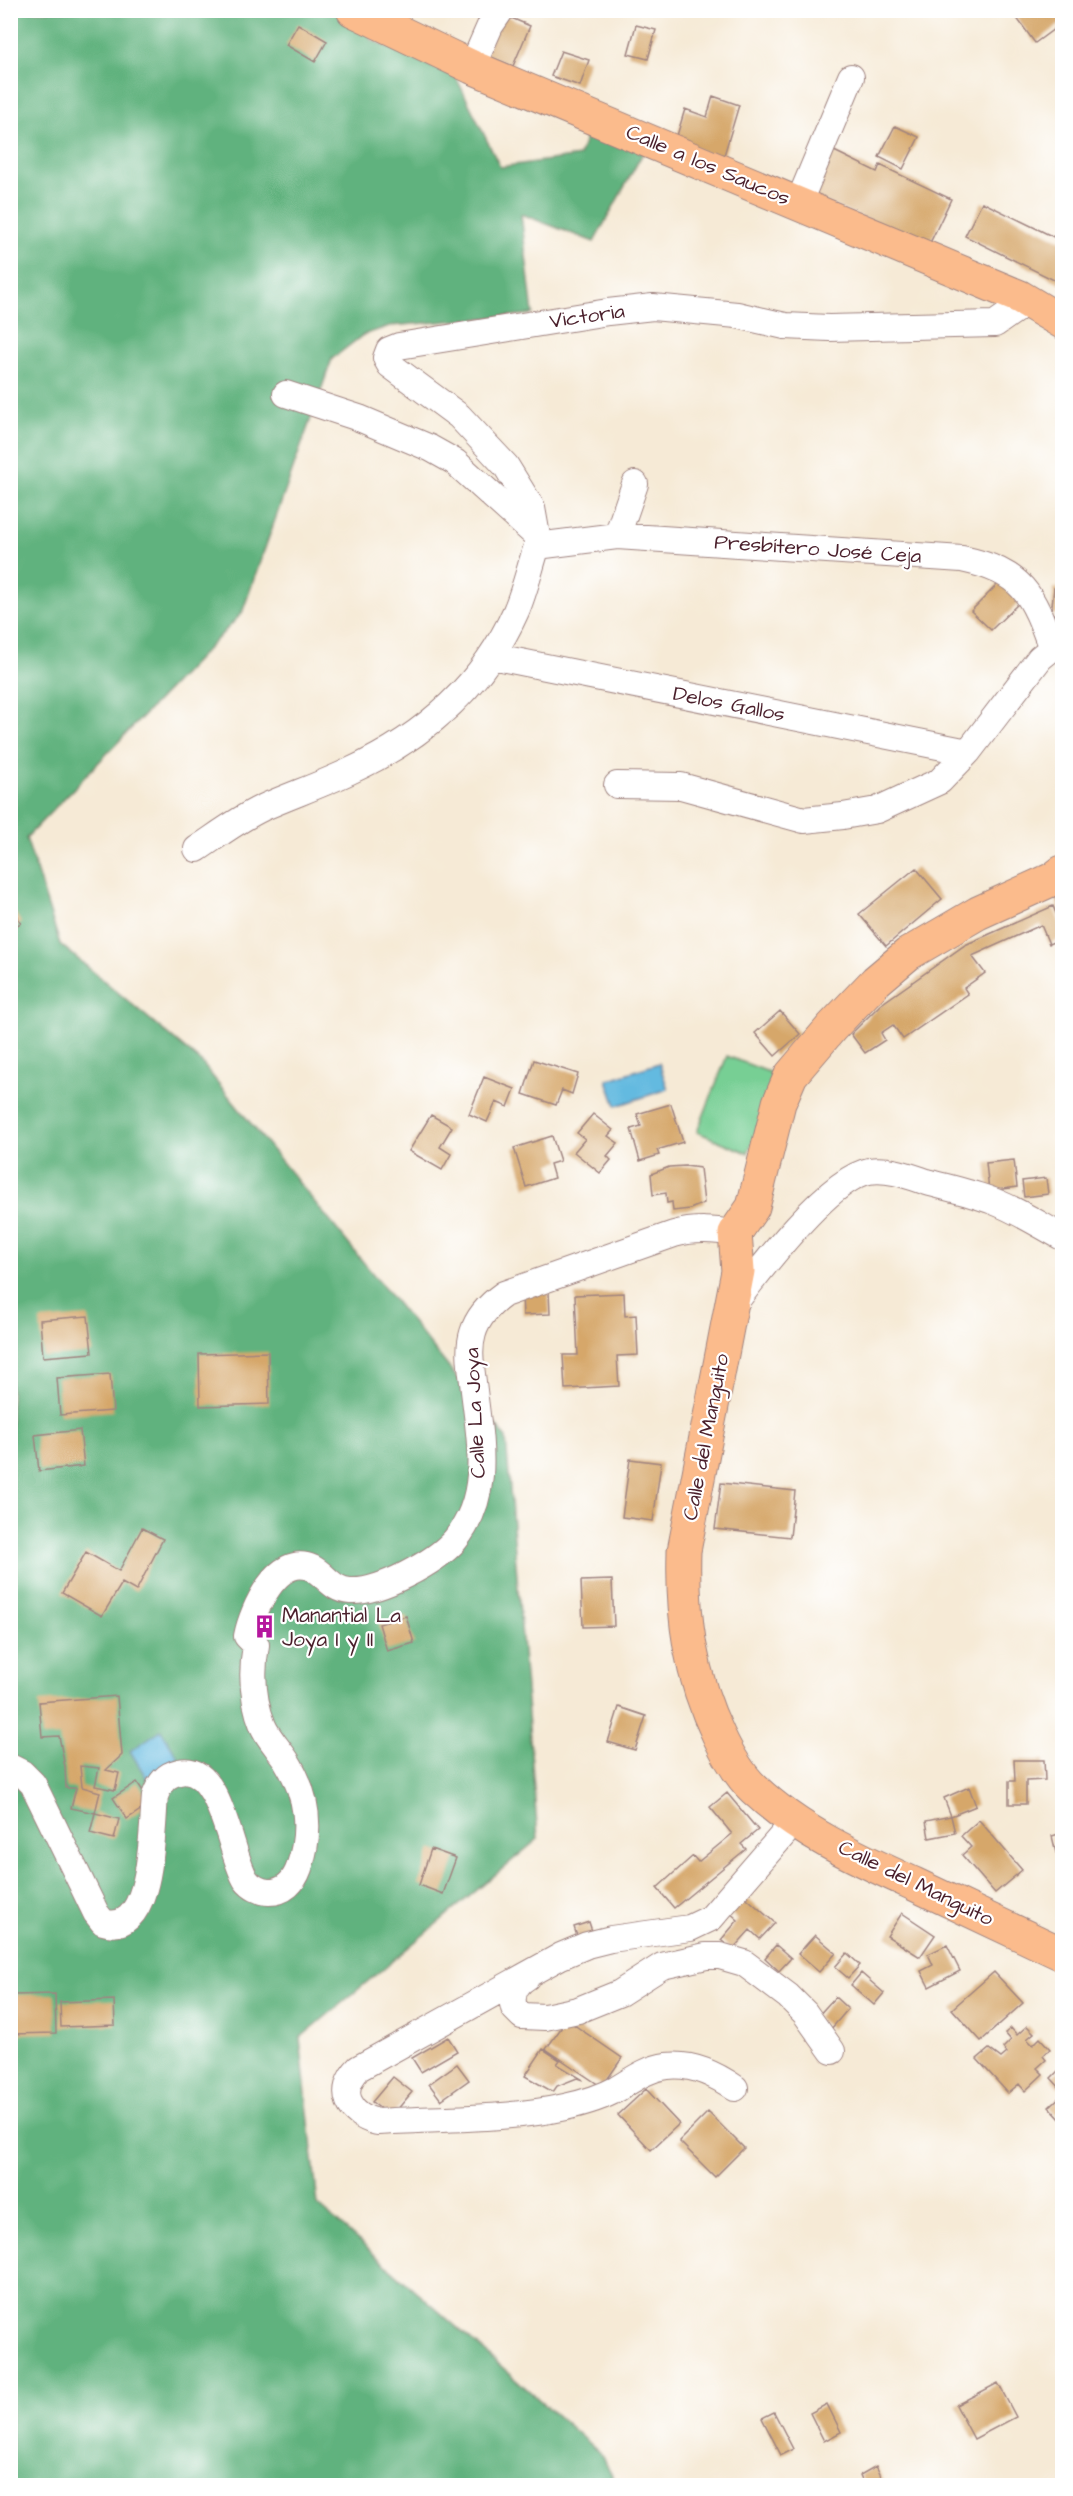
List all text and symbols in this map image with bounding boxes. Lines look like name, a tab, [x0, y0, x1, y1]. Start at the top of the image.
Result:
street label: Calle a los Saucos	[622, 117, 794, 213]
street label: Victoria	[548, 296, 627, 336]
street label: Presbítero José Ceja	[714, 527, 923, 571]
street label: Delos Gallos	[671, 679, 787, 729]
street label: Calle La Joya	[457, 1347, 495, 1479]
street label: Calle del Manguito	[676, 1351, 738, 1523]
place label: Manantial La Joya I y II	[282, 1601, 401, 1656]
building icon: Manantial La Joya I y II	[251, 1614, 277, 1640]
street label: Calle del Manguito	[833, 1833, 999, 1935]

